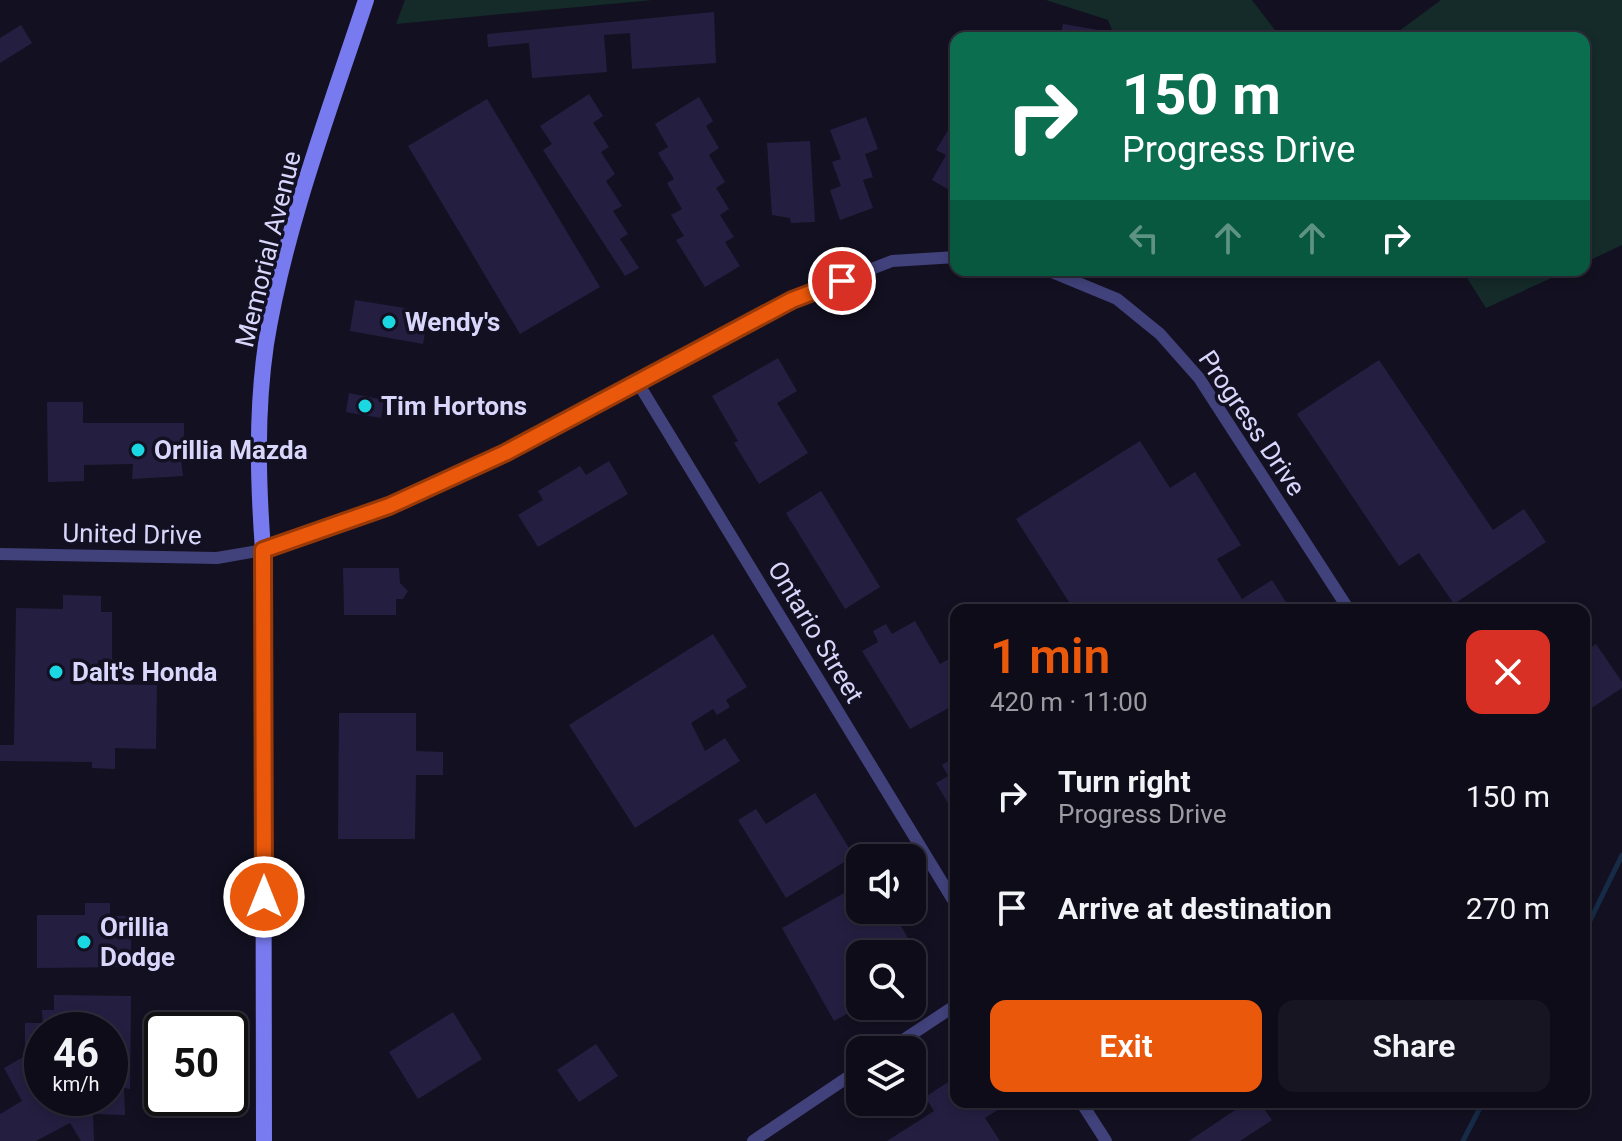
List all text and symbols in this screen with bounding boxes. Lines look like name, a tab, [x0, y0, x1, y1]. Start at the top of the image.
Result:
text: 150 m	[1122, 62, 1281, 128]
icon: right	[990, 64, 1094, 168]
text: Progress Drive	[1122, 129, 1355, 171]
street label: Memorial Avenue	[229, 148, 307, 350]
icon: left	[1122, 216, 1166, 260]
icon: ahead	[1206, 216, 1250, 260]
icon: ahead	[1290, 216, 1334, 260]
icon: right	[1374, 216, 1418, 260]
pin	[808, 247, 876, 315]
icon: arrive	[820, 259, 864, 303]
place label: Wendy's	[405, 307, 500, 337]
marker: Wendy's	[380, 313, 398, 331]
street label: Progress Drive	[1192, 345, 1312, 501]
place label: Tim Hortons	[381, 391, 527, 421]
marker: Tim Hortons	[356, 397, 374, 415]
place label: Orillia Mazda	[154, 435, 308, 465]
marker: Orillia Mazda	[129, 441, 147, 459]
street label: United Drive	[62, 518, 202, 550]
street label: Ontario Street	[762, 556, 870, 708]
text: 1 min	[990, 628, 1110, 685]
button: close	[1466, 630, 1550, 714]
place label: Dalt's Honda	[72, 657, 218, 687]
marker: Dalt's Honda	[47, 663, 65, 681]
text: 420 m · 11:00	[990, 687, 1148, 717]
text: Turn right	[1058, 764, 1191, 799]
icon: right	[990, 774, 1034, 818]
text: 150 m	[1466, 779, 1550, 814]
text: Progress Drive	[1058, 799, 1226, 829]
map controls	[846, 844, 926, 1116]
button: sound	[846, 844, 926, 924]
position arrow	[222, 855, 306, 939]
icon: arrive	[990, 886, 1034, 930]
text: Arrive at destination	[1058, 891, 1332, 926]
text: 270 m	[1466, 891, 1550, 926]
place label: Orillia Dodge	[100, 912, 175, 972]
marker: Orillia Dodge	[75, 933, 93, 951]
button: search	[846, 940, 926, 1020]
button: Exit	[990, 1000, 1262, 1092]
button: Share	[1278, 1000, 1550, 1092]
speed limit sign: 50	[144, 1012, 248, 1116]
text: 46	[53, 1030, 99, 1077]
button: layers	[846, 1036, 926, 1116]
text: km/h	[53, 1072, 99, 1096]

